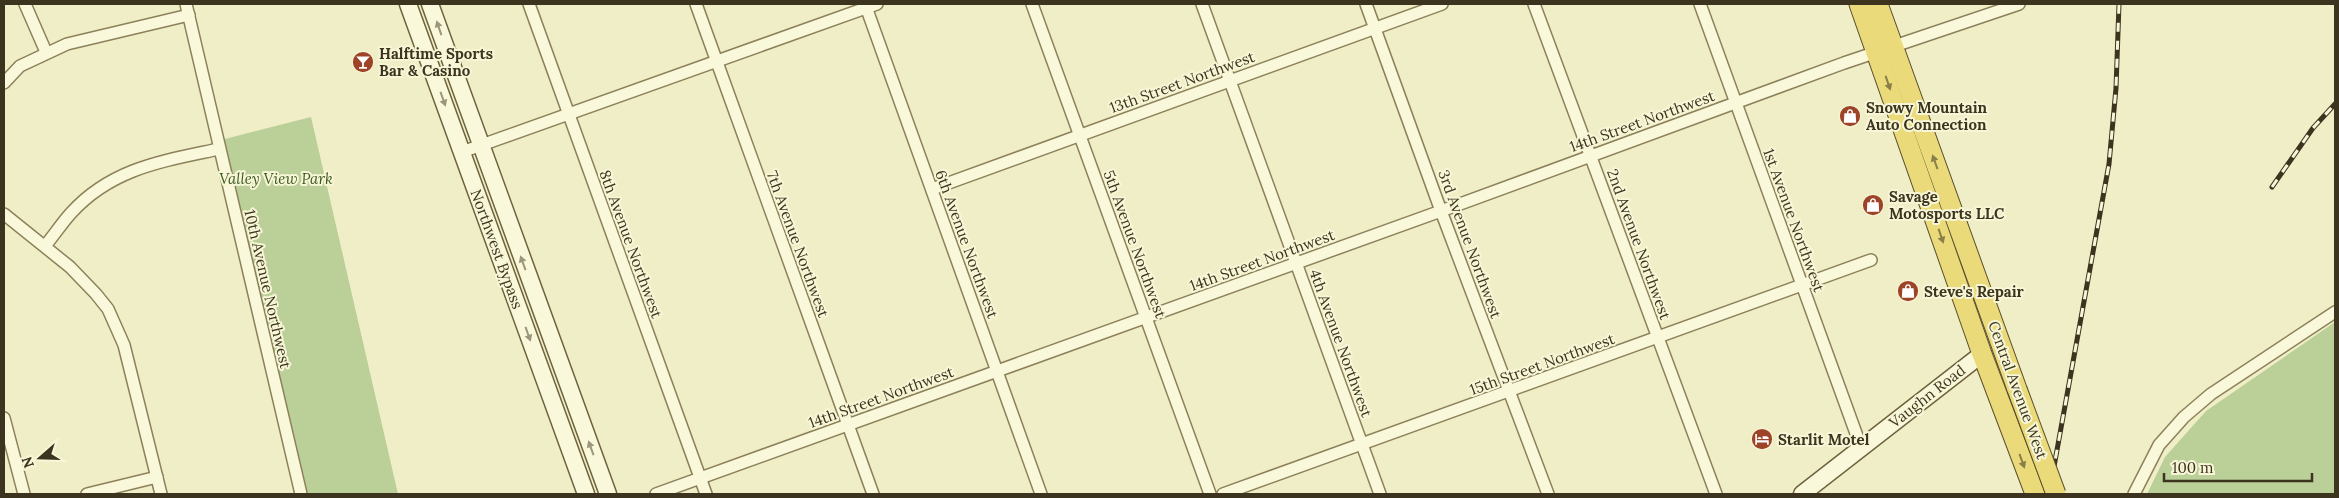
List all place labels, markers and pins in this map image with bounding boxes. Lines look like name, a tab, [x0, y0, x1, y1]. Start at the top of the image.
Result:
place label: Halftime Sports Bar & Casino	[379, 44, 493, 80]
bar icon: Halftime Sports Bar & Casino	[351, 50, 375, 74]
place label: Snowy Mountain Auto Connection	[1866, 98, 1988, 134]
shop icon: Snowy Mountain Auto Connection	[1838, 104, 1862, 128]
place label: Savage Motosports LLC	[1889, 187, 2005, 223]
shop icon: Savage Motosports LLC	[1861, 193, 1885, 217]
shop icon: Steve's Repair	[1896, 279, 1920, 303]
place label: Steve's Repair	[1924, 282, 2025, 301]
hotel icon: Starlit Motel	[1750, 427, 1774, 451]
place label: Starlit Motel	[1778, 430, 1870, 449]

